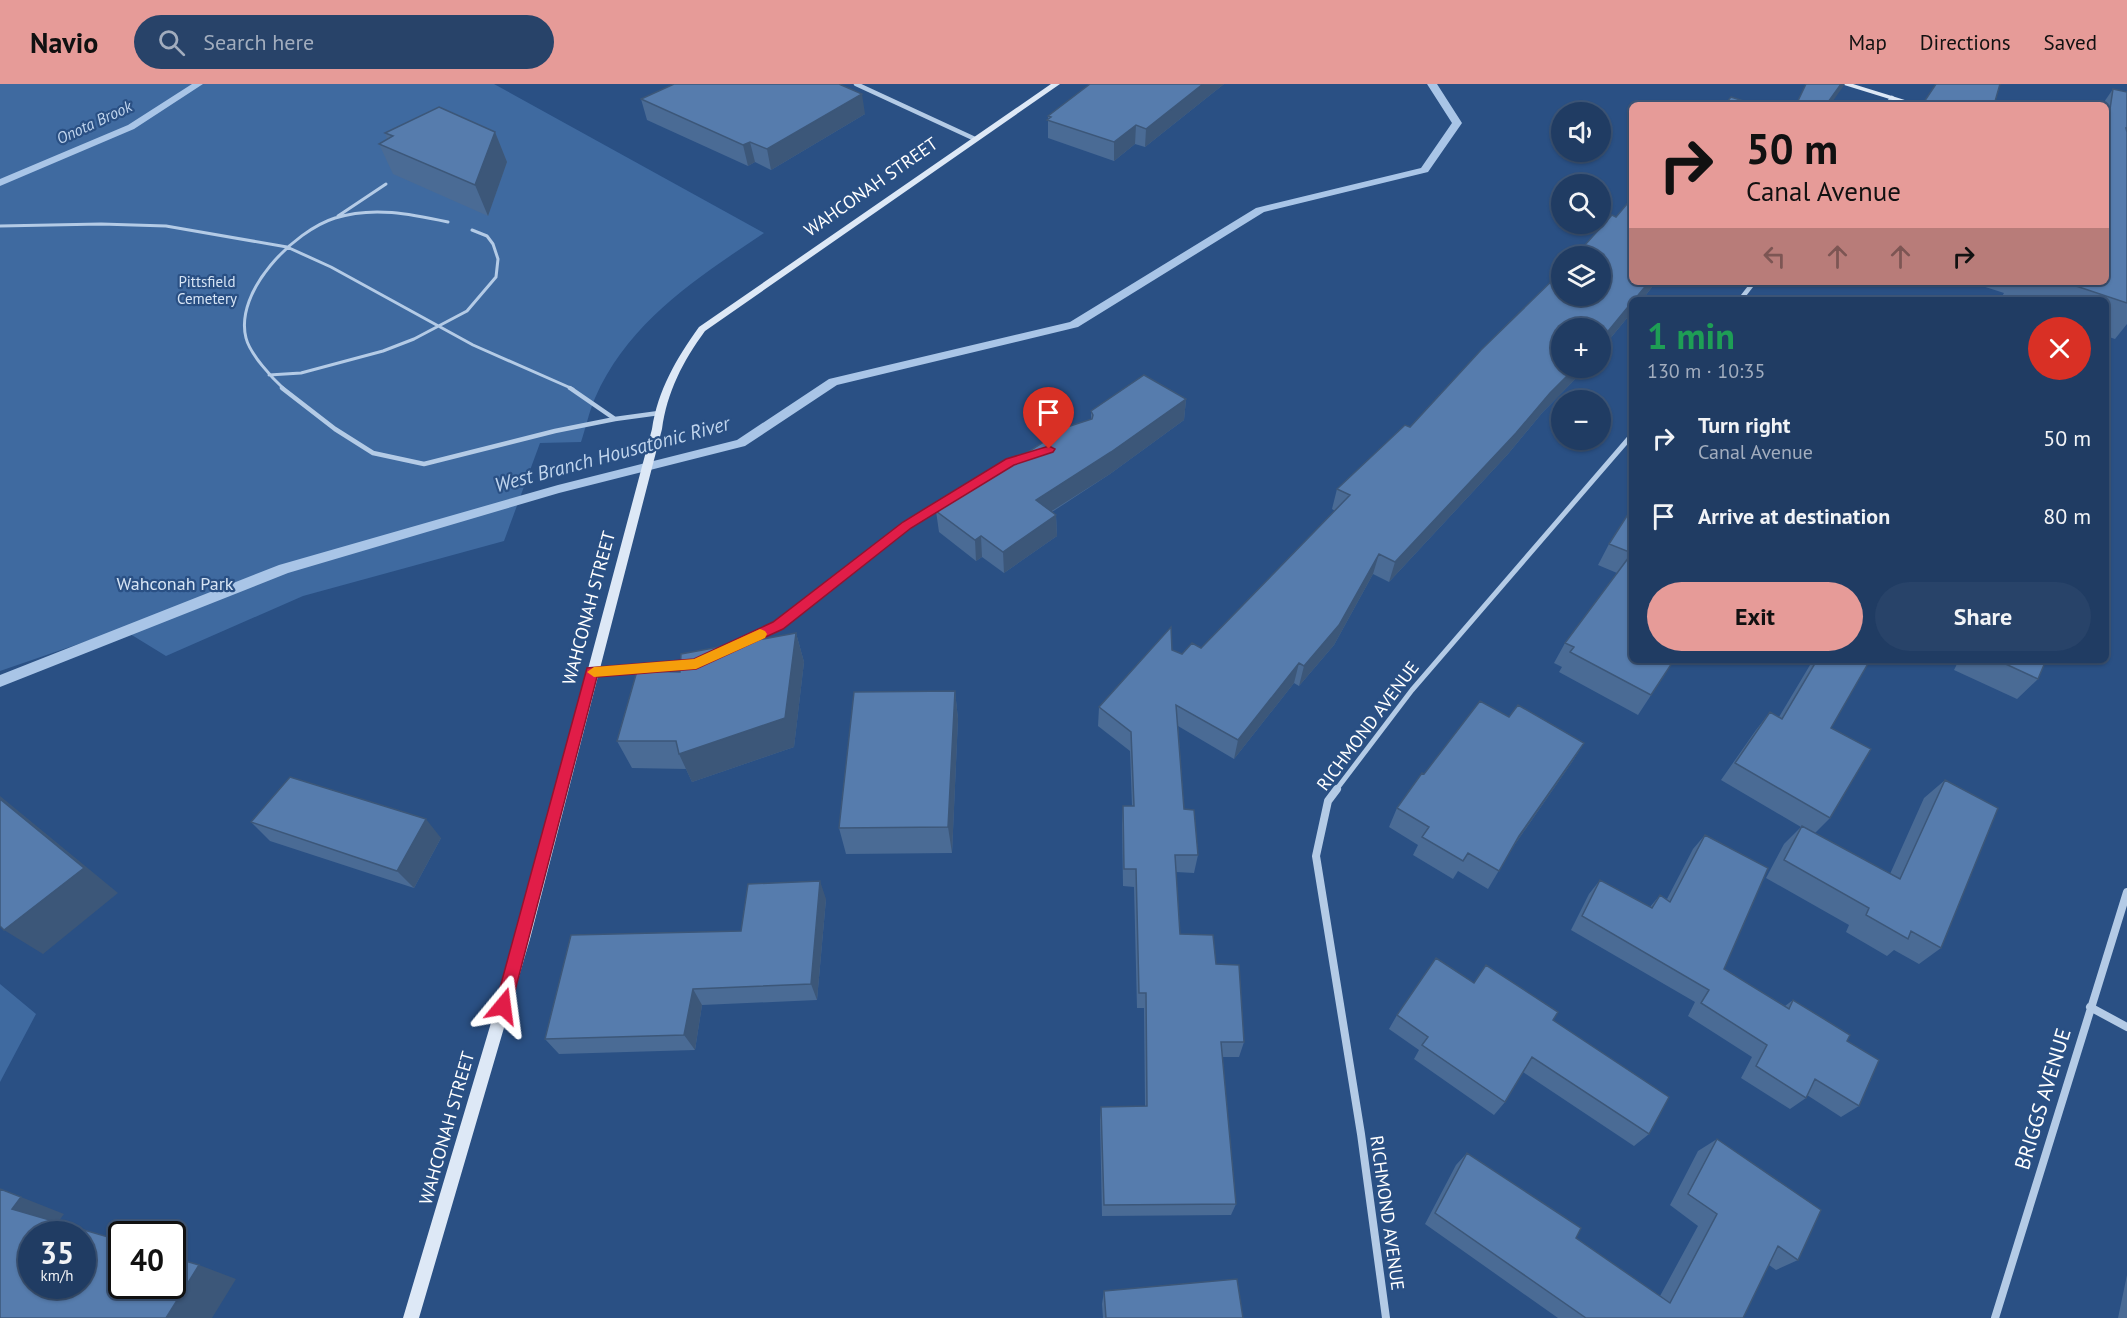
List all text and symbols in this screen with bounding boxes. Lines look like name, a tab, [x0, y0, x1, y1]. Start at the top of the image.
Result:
search box	[134, 15, 554, 69]
text: Navio	[30, 24, 98, 61]
icon: search	[155, 26, 188, 59]
text: Search here	[203, 28, 314, 56]
text: Map	[1848, 29, 1887, 56]
text: Directions	[1920, 29, 2011, 56]
text: Saved	[2044, 29, 2097, 56]
water label: Onota Brook	[53, 95, 136, 148]
map controls	[1551, 102, 1611, 450]
button: sound	[1551, 102, 1611, 162]
text: 50 m	[1746, 121, 1838, 176]
icon: right	[1647, 126, 1725, 204]
street label: WAHCONAH STREET	[799, 132, 942, 241]
button: search	[1551, 174, 1611, 234]
text: Canal Avenue	[1746, 174, 1901, 208]
icon: left	[1758, 240, 1791, 273]
icon: ahead	[1821, 240, 1854, 273]
icon: ahead	[1884, 240, 1917, 273]
icon: right	[1947, 240, 1980, 273]
button: layers	[1551, 246, 1611, 306]
park label: Pittsfield Cemetery	[177, 272, 237, 308]
text: 1 min	[1647, 312, 1735, 359]
button: close	[2028, 317, 2091, 380]
button: +	[1551, 318, 1611, 378]
text: 130 m · 10:35	[1647, 358, 1765, 384]
pin	[1023, 387, 1074, 449]
button: −	[1551, 390, 1611, 450]
icon: arrive	[1032, 396, 1065, 429]
water label: West Branch Housatonic River	[492, 410, 734, 498]
text: Turn right	[1698, 411, 1790, 439]
icon: right	[1647, 422, 1680, 455]
text: 50 m	[2043, 424, 2091, 452]
text: Canal Avenue	[1698, 439, 1813, 465]
icon: arrive	[1647, 500, 1680, 533]
text: Arrive at destination	[1698, 502, 1890, 530]
text: 80 m	[2043, 502, 2091, 530]
street label: WAHCONAH STREET	[557, 528, 620, 687]
park label: Wahconah Park	[117, 572, 234, 595]
button: Exit	[1647, 582, 1863, 651]
button: Share	[1875, 582, 2091, 651]
street label: RICHMOND AVENUE	[1311, 656, 1424, 795]
position arrow	[471, 974, 535, 1038]
street label: BRIGGS AVENUE	[2008, 1025, 2077, 1173]
street label: WAHCONAH STREET	[414, 1049, 479, 1207]
street label: RICHMOND AVENUE	[1365, 1134, 1410, 1292]
speed limit sign: 40	[108, 1221, 186, 1299]
text: 35	[40, 1233, 74, 1272]
text: km/h	[41, 1266, 73, 1285]

